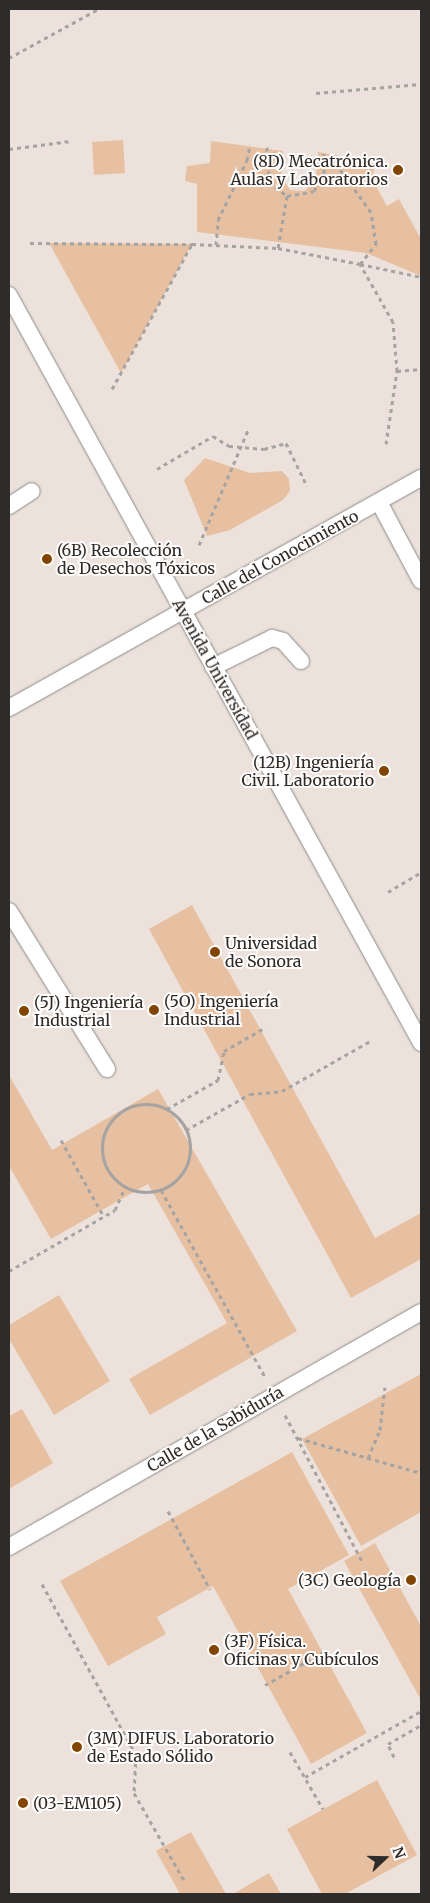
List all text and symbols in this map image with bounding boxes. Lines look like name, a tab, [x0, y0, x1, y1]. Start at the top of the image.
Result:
place label: (8D) Mecatrónica. Aulas y Laboratorios	[230, 151, 388, 189]
marker: (8D) Mecatrónica. Aulas y Laboratorios	[392, 164, 404, 176]
street label: Calle del Conocimiento	[198, 506, 362, 608]
place label: (6B) Recolección de Desechos Tóxicos	[57, 540, 215, 578]
marker: (6B) Recolección de Desechos Tóxicos	[41, 553, 53, 565]
street label: Avenida Universidad	[168, 595, 262, 743]
place label: (12B) Ingeniería Civil. Laboratorio	[241, 752, 374, 790]
marker: (12B) Ingeniería Civil. Laboratorio	[378, 765, 390, 777]
place label: Universidad de Sonora	[225, 933, 317, 971]
marker: Universidad de Sonora	[209, 946, 221, 958]
place label: (5O) Ingeniería Industrial	[164, 991, 279, 1029]
place label: (5J) Ingeniería Industrial	[34, 992, 143, 1030]
marker: (5O) Ingeniería Industrial	[148, 1004, 160, 1016]
marker: (5J) Ingeniería Industrial	[18, 1005, 30, 1017]
street label: Calle de la Sabiduría	[144, 1382, 286, 1476]
place label: (3C) Geología	[298, 1570, 401, 1590]
marker: (3C) Geología	[405, 1574, 417, 1586]
place label: (3F) Física. Oficinas y Cubículos	[224, 1631, 379, 1669]
marker: (3F) Física. Oficinas y Cubículos	[208, 1644, 220, 1656]
place label: (3M) DIFUS. Laboratorio de Estado Sólido	[87, 1728, 274, 1766]
marker: (3M) DIFUS. Laboratorio de Estado Sólido	[71, 1741, 83, 1753]
place label: (03-EM105)	[33, 1793, 122, 1813]
marker: (03-EM105)	[17, 1797, 29, 1809]
north arrow	[360, 1833, 410, 1883]
text: N	[389, 1844, 409, 1861]

